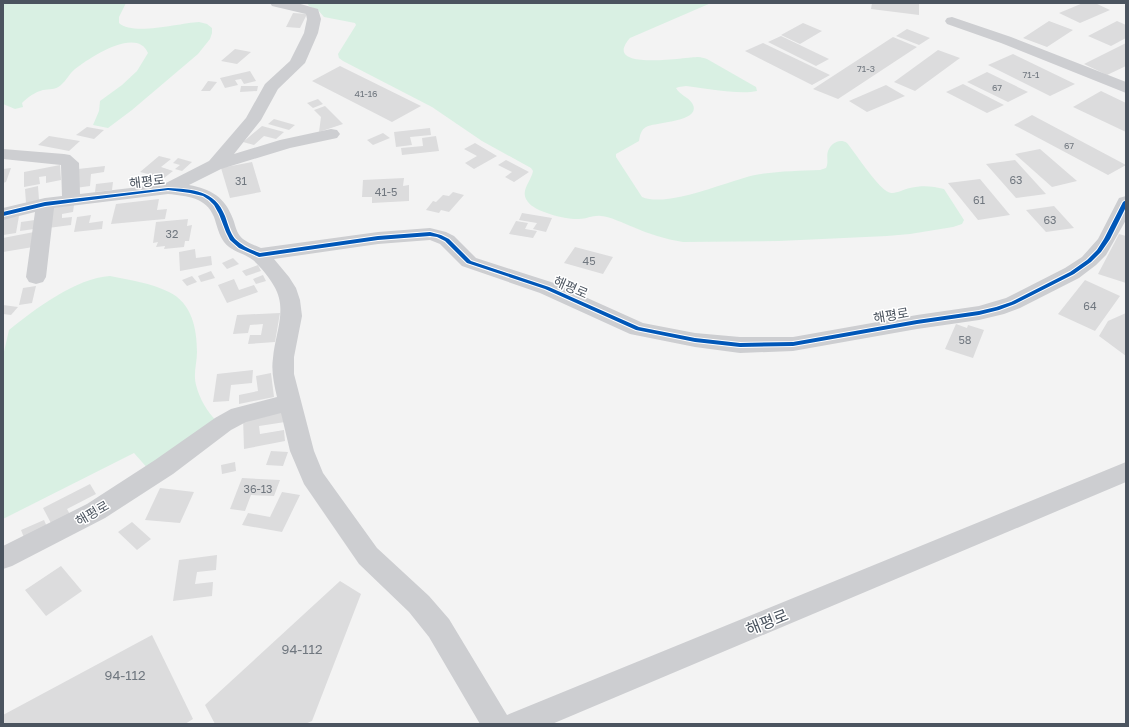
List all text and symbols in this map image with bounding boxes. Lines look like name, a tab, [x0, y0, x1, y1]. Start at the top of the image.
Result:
house number: 71-3	[857, 63, 875, 74]
house number: 71-1	[1023, 69, 1040, 80]
house number: 67	[992, 82, 1002, 93]
house number: 41-16	[354, 88, 378, 99]
house number: 67	[1064, 140, 1074, 151]
street label: 해평로	[128, 171, 166, 191]
house number: 63	[1009, 173, 1023, 186]
house number: 31	[235, 174, 247, 187]
house number: 41-5	[375, 185, 397, 198]
house number: 61	[973, 193, 985, 206]
house number: 63	[1043, 213, 1057, 226]
house number: 32	[166, 227, 178, 240]
house number: 45	[582, 254, 596, 267]
street label: 해평로	[551, 273, 591, 301]
house number: 64	[1083, 299, 1097, 312]
street label: 해평로	[872, 304, 910, 326]
house number: 58	[958, 333, 972, 346]
house number: 36-13	[243, 482, 273, 495]
street label: 해평로	[72, 497, 112, 529]
street label: 해평로	[743, 604, 791, 640]
house number: 94-112	[282, 641, 322, 657]
house number: 94-112	[105, 667, 145, 683]

